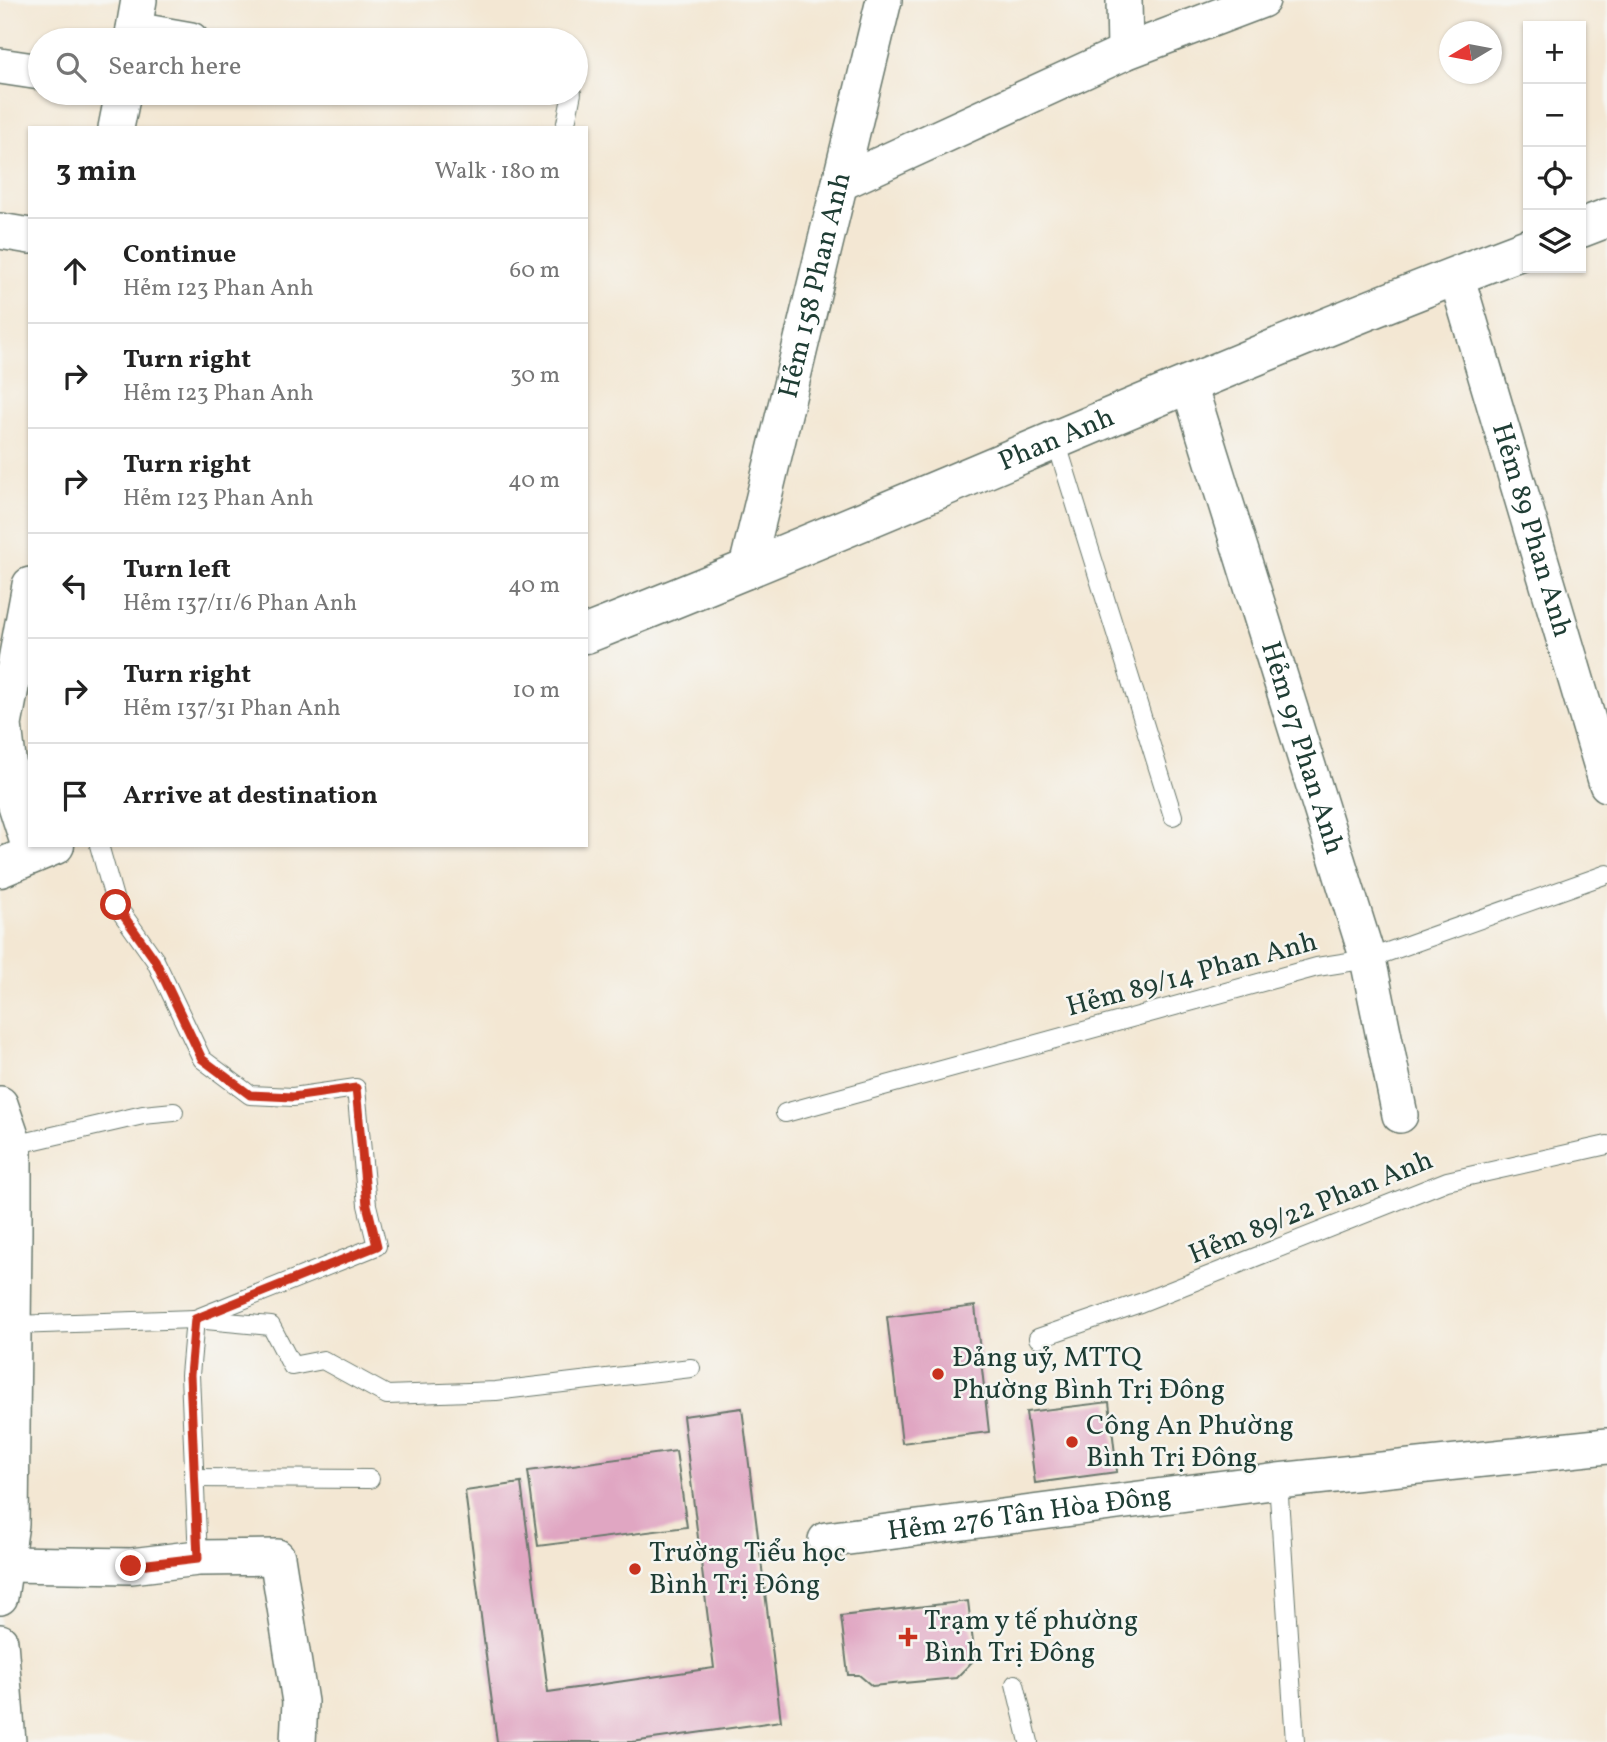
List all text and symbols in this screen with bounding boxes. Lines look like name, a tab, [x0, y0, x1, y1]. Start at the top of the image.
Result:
north arrow	[1439, 21, 1502, 84]
map controls	[1523, 21, 1586, 273]
button: +	[1523, 21, 1586, 84]
search box	[28, 28, 588, 105]
icon: search	[52, 48, 90, 86]
text: Search here	[108, 49, 241, 85]
button: −	[1523, 84, 1586, 147]
button: locate	[1523, 147, 1586, 210]
text: 3 min	[56, 151, 137, 193]
text: Walk · 180 m	[435, 156, 560, 188]
street label: Hẻm 158 Phan Anh	[769, 168, 861, 402]
button: layers	[1523, 210, 1586, 273]
text: Continue	[123, 237, 236, 273]
icon: ahead	[56, 252, 94, 290]
text: 60 m	[510, 255, 560, 287]
text: Hẻm 123 Phan Anh	[123, 273, 314, 305]
text: Turn right	[123, 342, 251, 378]
icon: right	[56, 357, 94, 395]
text: 30 m	[510, 360, 560, 392]
text: Hẻm 123 Phan Anh	[123, 378, 314, 410]
street label: Phan Anh	[992, 398, 1120, 481]
street label: Hẻm 89 Phan Anh	[1481, 418, 1582, 642]
text: Turn right	[123, 447, 251, 483]
icon: right	[56, 462, 94, 500]
text: 40 m	[508, 465, 560, 497]
text: Hẻm 123 Phan Anh	[123, 483, 314, 515]
text: Turn left	[123, 552, 231, 588]
icon: left	[56, 567, 94, 605]
text: 40 m	[508, 570, 560, 602]
text: Hẻm 137/11/6 Phan Anh	[123, 588, 357, 620]
street label: Hẻm 97 Phan Anh	[1251, 637, 1354, 859]
text: Turn right	[123, 657, 251, 693]
icon: right	[56, 672, 94, 710]
text: 10 m	[512, 675, 560, 707]
text: Hẻm 137/31 Phan Anh	[123, 693, 341, 725]
icon: arrive	[56, 777, 94, 815]
text: Arrive at destination	[123, 778, 378, 814]
route start	[100, 889, 131, 920]
street label: Hẻm 89/14 Phan Anh	[1062, 923, 1322, 1027]
street label: Hẻm 89/22 Phan Anh	[1183, 1141, 1439, 1275]
place label: Đảng uỷ, MTTQ Phường Bình Trị Đông	[952, 1339, 1225, 1410]
marker: Đảng uỷ, MTTQ Phường Bình Trị Đông	[930, 1366, 946, 1382]
place label: Công An Phường Bình Trị Đông	[1086, 1407, 1294, 1478]
marker: Công An Phường Bình Trị Đông	[1064, 1434, 1080, 1450]
street label: Hẻm 276 Tân Hòa Đông	[885, 1476, 1173, 1551]
place label: Trường Tiểu học Bình Trị Đông	[649, 1534, 846, 1605]
route end	[115, 1550, 146, 1581]
marker: Trường Tiểu học Bình Trị Đông	[627, 1561, 643, 1577]
place label: Trạm y tế phường Bình Trị Đông	[924, 1602, 1138, 1673]
marker: Trạm y tế phường Bình Trị Đông	[898, 1627, 918, 1647]

